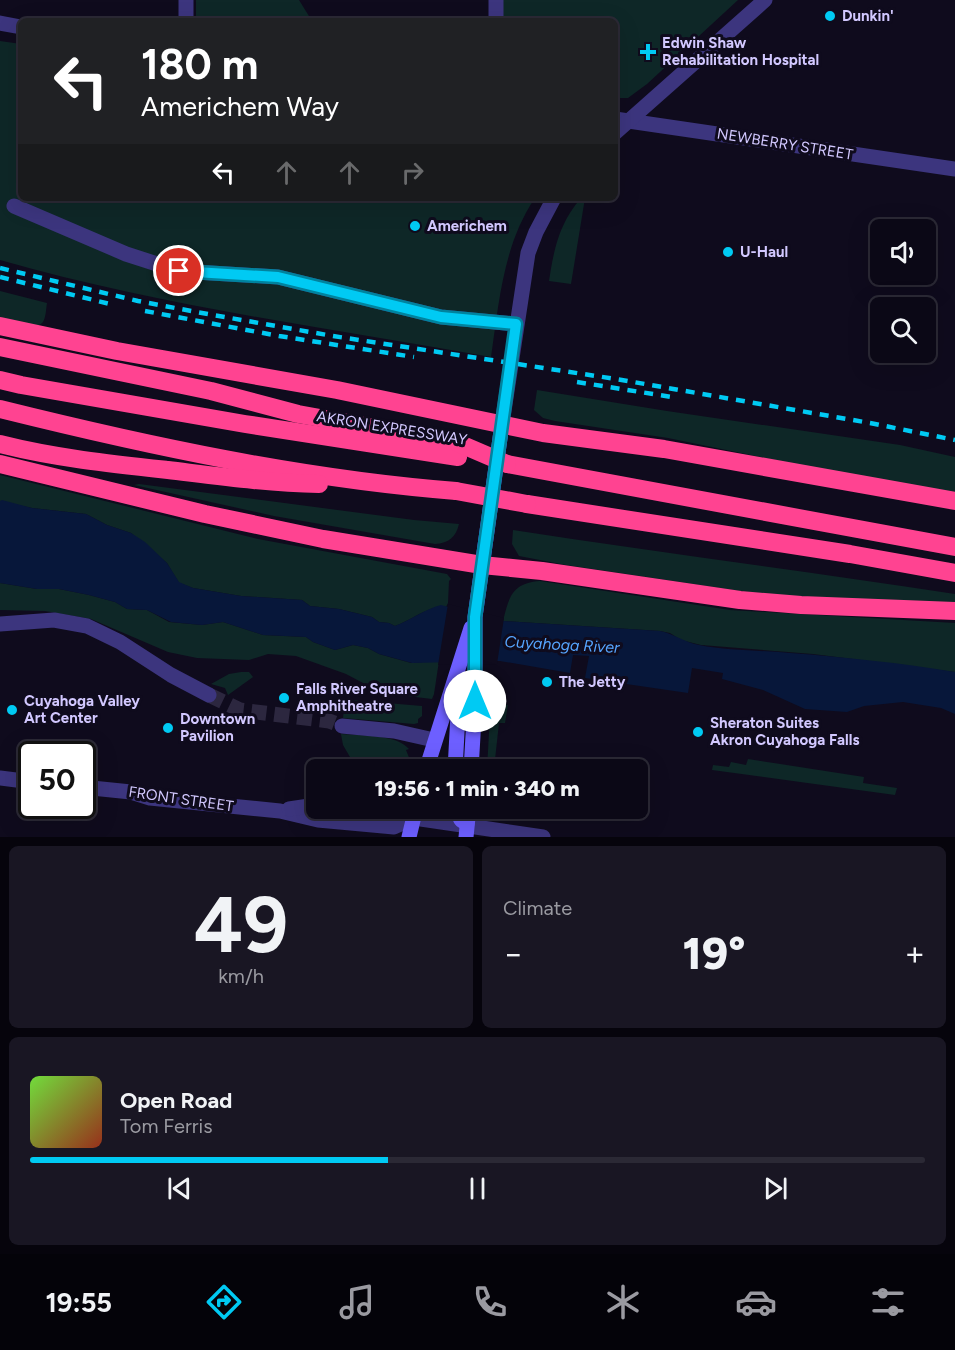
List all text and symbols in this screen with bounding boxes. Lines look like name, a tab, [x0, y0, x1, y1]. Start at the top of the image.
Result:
place label: Dunkin'	[842, 7, 894, 25]
marker: Dunkin'	[823, 9, 837, 23]
place label: Edwin Shaw Rehabilitation Hospital	[662, 34, 819, 69]
text: 180 m	[141, 39, 258, 90]
icon: left	[42, 42, 120, 120]
marker: Edwin Shaw Rehabilitation Hospital	[639, 43, 657, 61]
text: Americhem Way	[141, 90, 339, 123]
street label: NEWBERRY STREET	[716, 124, 855, 164]
icon: left	[207, 156, 240, 189]
icon: ahead	[270, 156, 303, 189]
icon: ahead	[333, 156, 366, 189]
icon: right	[396, 156, 429, 189]
place label: Americhem	[427, 217, 507, 235]
marker: Americhem	[408, 219, 422, 233]
map controls	[870, 219, 936, 363]
button: sound	[870, 219, 936, 285]
place label: U-Haul	[740, 243, 788, 261]
pin	[153, 245, 204, 296]
marker: U-Haul	[721, 245, 735, 259]
icon: arrive	[162, 254, 195, 287]
button: search	[870, 297, 936, 363]
street label: AKRON EXPRESSWAY	[315, 407, 469, 449]
water label: Cuyahoga River	[504, 632, 621, 657]
position arrow	[443, 669, 507, 733]
place label: The Jetty	[559, 673, 626, 691]
marker: The Jetty	[540, 675, 554, 689]
place label: Falls River Square Amphitheatre	[296, 680, 419, 715]
marker: Falls River Square Amphitheatre	[277, 691, 291, 705]
place label: Cuyahoga Valley Art Center	[24, 692, 140, 727]
marker: Cuyahoga Valley Art Center	[5, 703, 19, 717]
place label: Downtown Pavilion	[180, 710, 255, 745]
place label: Sheraton Suites Akron Cuyahoga Falls	[710, 714, 859, 749]
marker: Downtown Pavilion	[161, 721, 175, 735]
marker: Sheraton Suites Akron Cuyahoga Falls	[691, 725, 705, 739]
speed limit sign: 50	[18, 741, 96, 819]
text: 19:56 · 1 min · 340 m	[374, 775, 580, 802]
street label: FRONT STREET	[127, 783, 235, 815]
text: 49	[194, 878, 288, 972]
text: Climate	[503, 896, 572, 920]
text: 19°	[683, 926, 745, 980]
text: −	[503, 934, 524, 973]
text: +	[904, 934, 925, 973]
text: km/h	[218, 964, 264, 988]
text: Open Road	[120, 1087, 232, 1114]
text: Tom Ferris	[120, 1114, 213, 1138]
icon: previous	[163, 1172, 196, 1205]
icon: pause	[461, 1172, 494, 1205]
icon: next	[759, 1172, 792, 1205]
icon: directions	[203, 1281, 245, 1323]
icon: music	[336, 1281, 378, 1323]
icon: phone	[469, 1281, 511, 1323]
icon: climate	[602, 1281, 644, 1323]
icon: car	[735, 1281, 777, 1323]
icon: filters	[867, 1281, 909, 1323]
text: 19:55	[45, 1286, 112, 1319]

